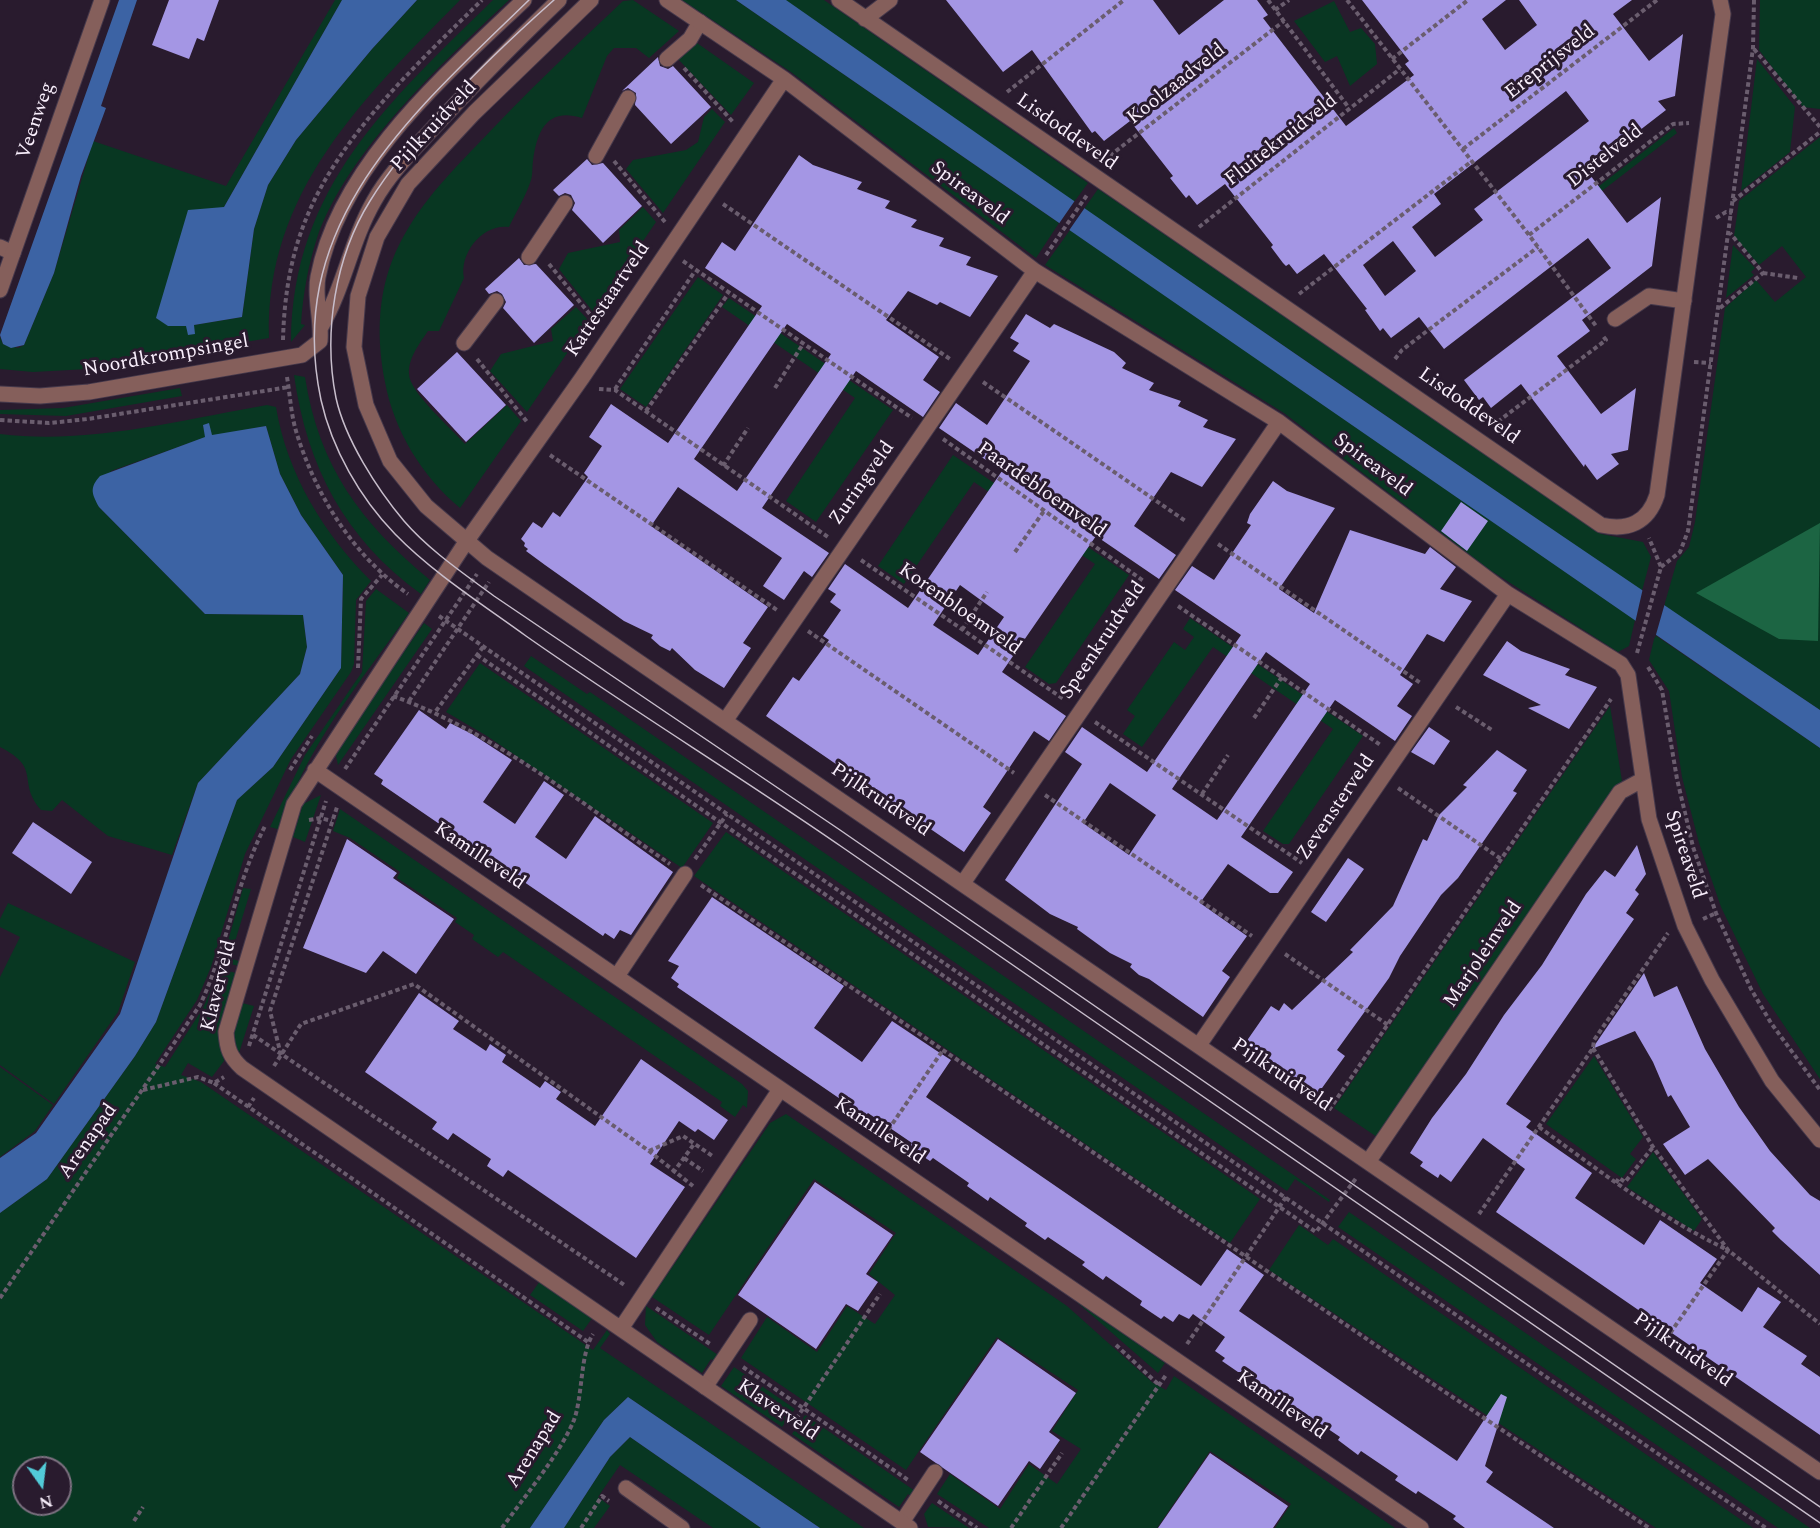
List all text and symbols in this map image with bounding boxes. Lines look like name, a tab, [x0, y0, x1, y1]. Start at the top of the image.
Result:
street label: Ereprijsveld	[1501, 20, 1601, 106]
street label: Koolzaadveld	[1123, 39, 1231, 131]
street label: Pijlkruidveld	[387, 77, 483, 177]
street label: Veenweg	[13, 79, 61, 163]
street label: Lisdoddeveld	[1011, 89, 1121, 177]
street label: Fluitekruidveld	[1221, 90, 1343, 192]
street label: Distelveld	[1563, 120, 1649, 194]
street label: Spireaveld	[925, 157, 1013, 231]
street label: Kattestaartveld	[562, 238, 656, 362]
street label: Noordkrompsingel	[81, 331, 251, 383]
street label: Lisdoddeveld	[1413, 363, 1523, 451]
street label: Spireaveld	[1328, 429, 1416, 503]
street label: Zuringveld	[825, 437, 901, 531]
street label: Paardebloemveld	[972, 438, 1110, 544]
street label: Korenbloemveld	[893, 559, 1025, 661]
street label: Speenkruidveld	[1056, 577, 1152, 705]
street label: Zevensterveld	[1293, 750, 1381, 866]
street label: Pijlkruidveld	[826, 759, 934, 843]
street label: Spireaveld	[1658, 808, 1710, 902]
street label: Kamilleveld	[429, 818, 529, 896]
street label: Marjoleinveld	[1439, 897, 1529, 1013]
street label: Klaverveld	[197, 938, 243, 1034]
street label: Pijlkruidveld	[1227, 1034, 1335, 1118]
street label: Kamilleveld	[829, 1093, 929, 1171]
street label: Arenapad	[54, 1100, 124, 1184]
street label: Pijlkruidveld	[1628, 1308, 1736, 1394]
street label: Kamilleveld	[1231, 1366, 1331, 1446]
street label: Klaverveld	[732, 1375, 822, 1447]
street label: Arenapad	[502, 1407, 568, 1493]
north arrow	[12, 1456, 72, 1516]
text: N	[37, 1488, 55, 1515]

